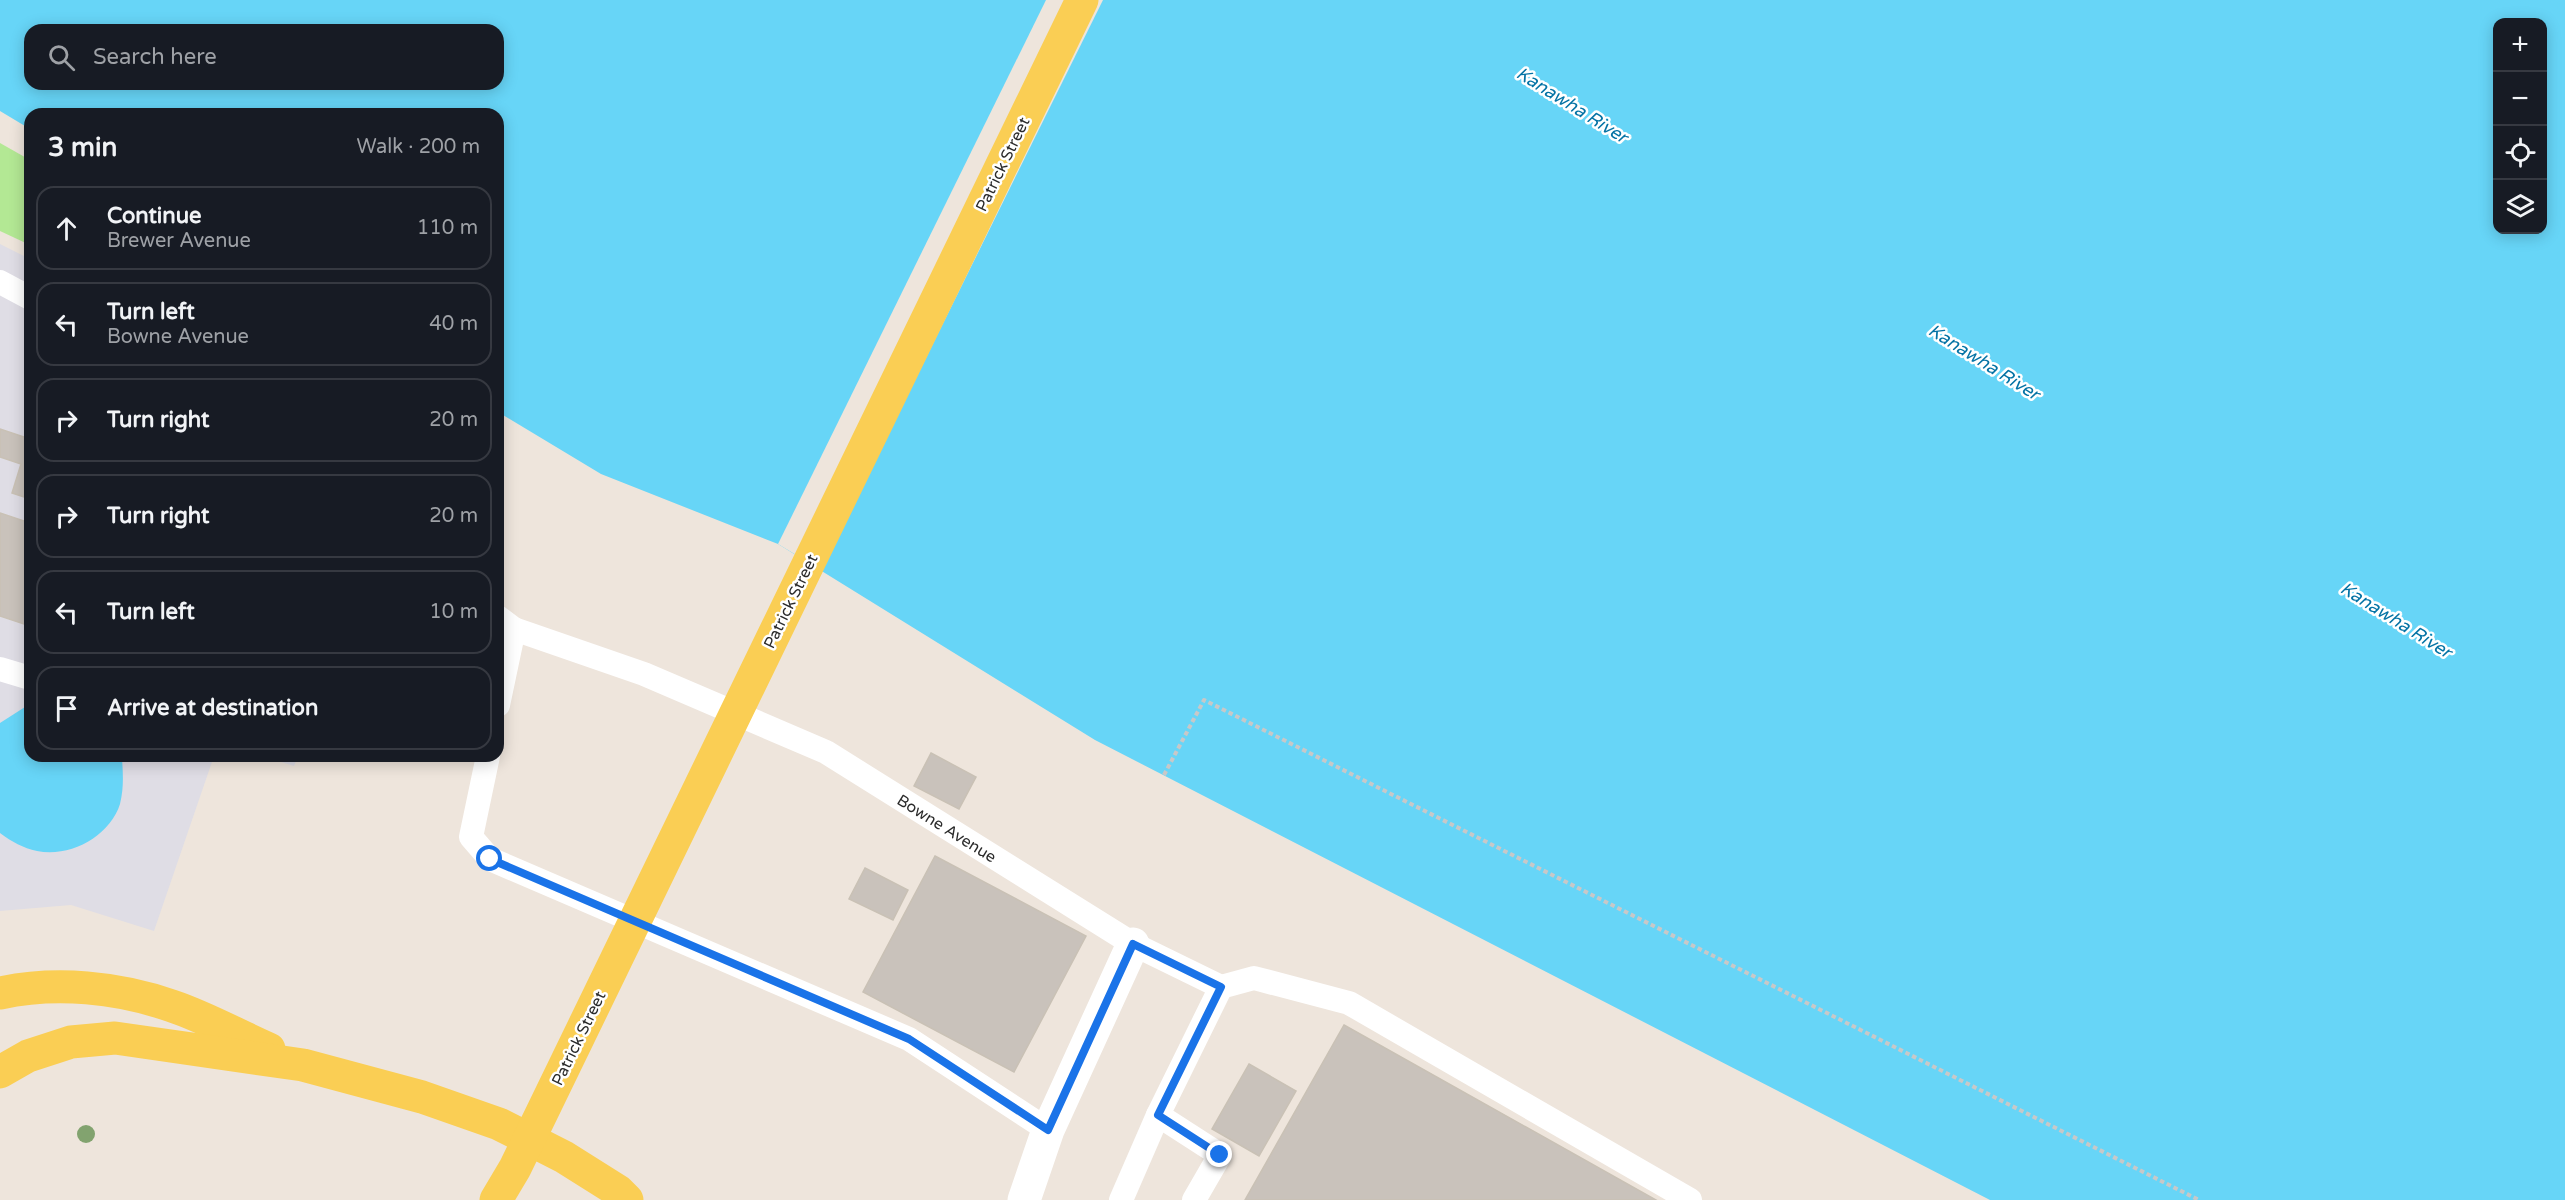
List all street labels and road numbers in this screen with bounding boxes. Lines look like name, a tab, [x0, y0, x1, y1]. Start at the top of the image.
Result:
street label: Patrick Street	[971, 114, 1034, 215]
street label: Patrick Street	[759, 551, 822, 652]
street label: Bowne Avenue	[893, 790, 1000, 867]
street label: Patrick Street	[547, 988, 610, 1089]

